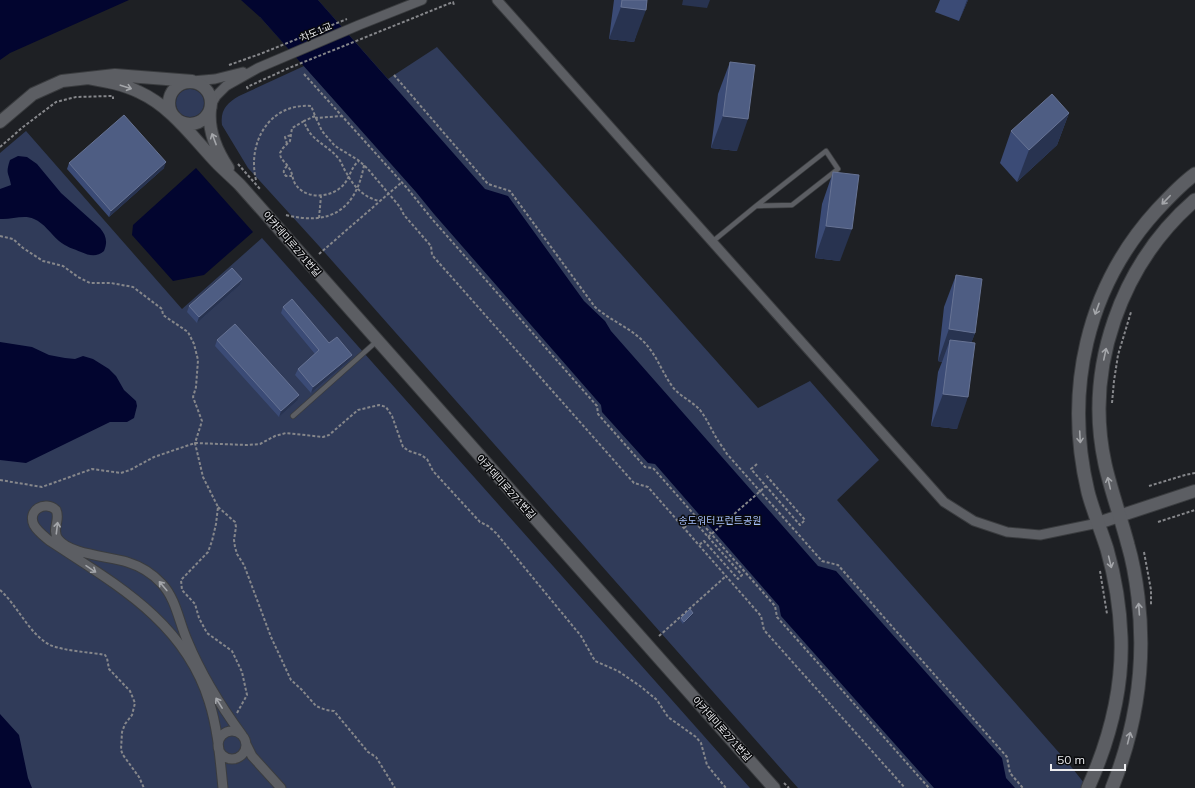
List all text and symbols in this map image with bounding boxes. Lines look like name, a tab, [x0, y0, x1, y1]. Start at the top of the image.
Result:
street label: 차도1교	[298, 19, 334, 45]
one-way arrow	[119, 84, 132, 91]
one-way arrow	[209, 134, 217, 146]
one-way arrow	[1162, 195, 1171, 205]
street label: 아카데미로271번길	[260, 209, 324, 279]
one-way arrow	[1092, 302, 1100, 314]
one-way arrow	[1101, 348, 1109, 361]
one-way arrow	[1076, 430, 1083, 443]
street label: 아카데미로271번길	[474, 452, 538, 522]
one-way arrow	[1105, 477, 1113, 490]
park label: 송도워터프런트공원	[679, 514, 761, 527]
one-way arrow	[53, 521, 60, 534]
one-way arrow	[1107, 556, 1115, 569]
one-way arrow	[85, 565, 97, 573]
one-way arrow	[159, 581, 168, 591]
one-way arrow	[1136, 603, 1143, 616]
street label: 아카데미로271번길	[690, 694, 754, 764]
one-way arrow	[215, 697, 223, 709]
one-way arrow	[1125, 732, 1133, 745]
scale bar	[1051, 746, 1125, 772]
text: 50 m	[1057, 752, 1085, 767]

